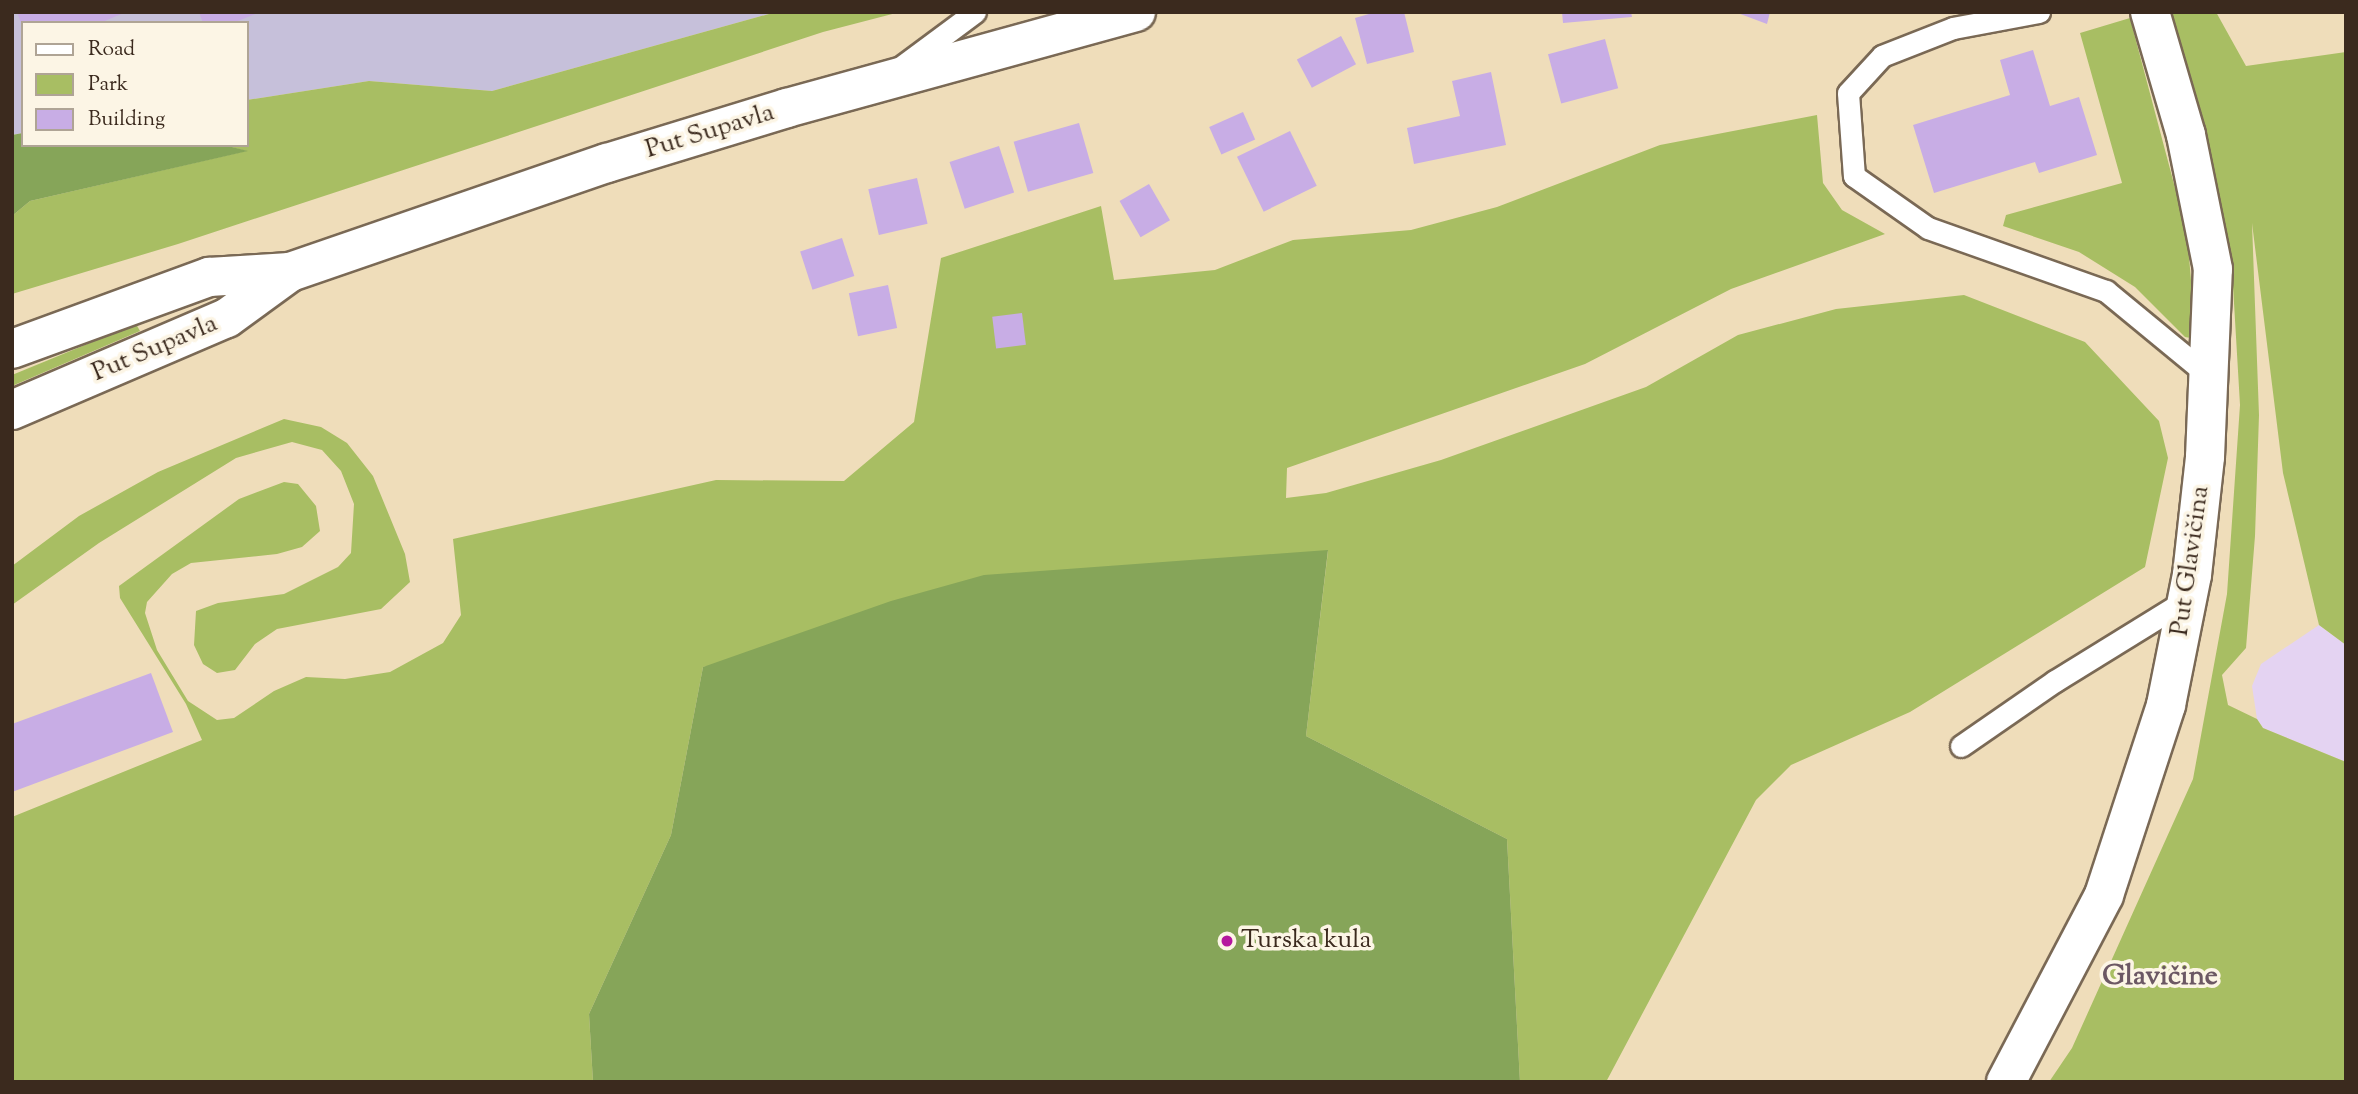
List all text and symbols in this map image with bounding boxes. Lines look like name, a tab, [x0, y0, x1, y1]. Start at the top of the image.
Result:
legend	[21, 21, 248, 147]
text: Road	[88, 35, 135, 65]
text: Park	[88, 70, 128, 100]
street label: Put Supavla	[642, 98, 778, 166]
text: Building	[88, 105, 165, 135]
street label: Put Supavla	[88, 309, 222, 389]
street label: Put Glavičina	[2165, 484, 2217, 638]
place label: Turska kula	[1241, 925, 1372, 957]
marker: Turska kula	[1219, 933, 1235, 949]
district label: Glavičine	[2102, 960, 2218, 994]

